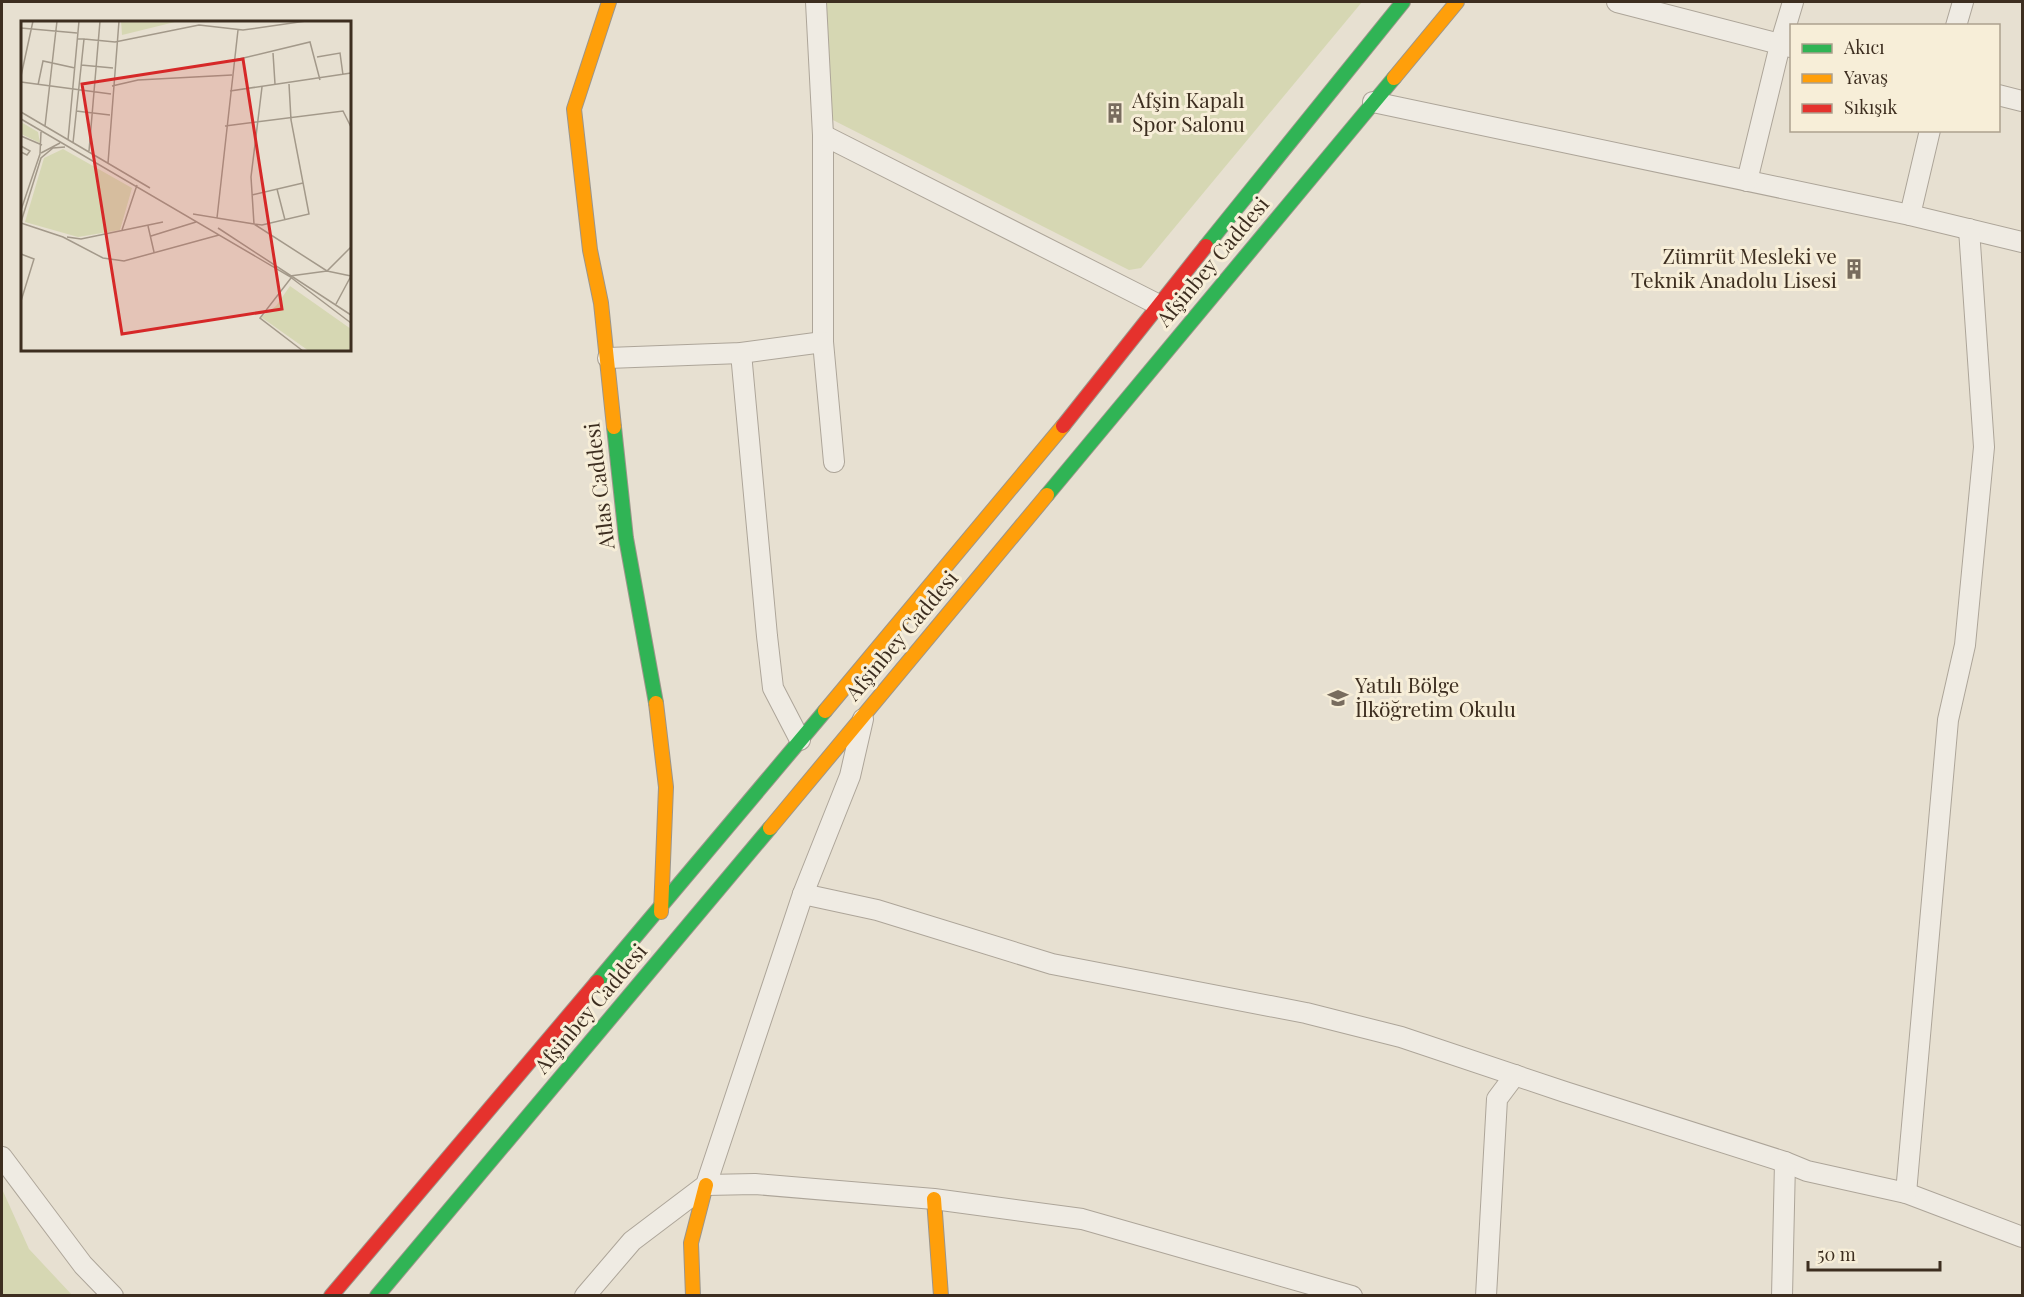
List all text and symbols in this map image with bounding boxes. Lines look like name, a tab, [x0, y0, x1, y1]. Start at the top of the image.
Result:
inset map	[21, 21, 351, 351]
legend	[1790, 24, 2000, 132]
text: Akıcı	[1843, 35, 1885, 59]
text: Yavaş	[1843, 65, 1888, 89]
place label: Afşin Kapalı Spor Salonu	[1131, 85, 1245, 137]
text: Sıkışık	[1844, 95, 1897, 119]
building icon: Afşin Kapalı Spor Salonu	[1103, 101, 1127, 125]
street label: Afşinbey Caddesi	[1148, 190, 1274, 332]
place label: Zümrüt Mesleki ve Teknik Anadolu Lisesi	[1631, 241, 1837, 293]
building icon: Zümrüt Mesleki ve Teknik Anadolu Lisesi	[1842, 257, 1866, 281]
street label: Atlas Caddesi	[576, 421, 620, 552]
street label: Afşinbey Caddesi	[837, 564, 963, 706]
place label: Yatılı Bölge İlköğretim Okulu	[1354, 670, 1516, 722]
school or university icon: Yatılı Bölge İlköğretim Okulu	[1326, 686, 1350, 710]
street label: Afşinbey Caddesi	[526, 937, 652, 1079]
scale bar	[1808, 1234, 1940, 1272]
text: 50 m	[1817, 1242, 1856, 1266]

